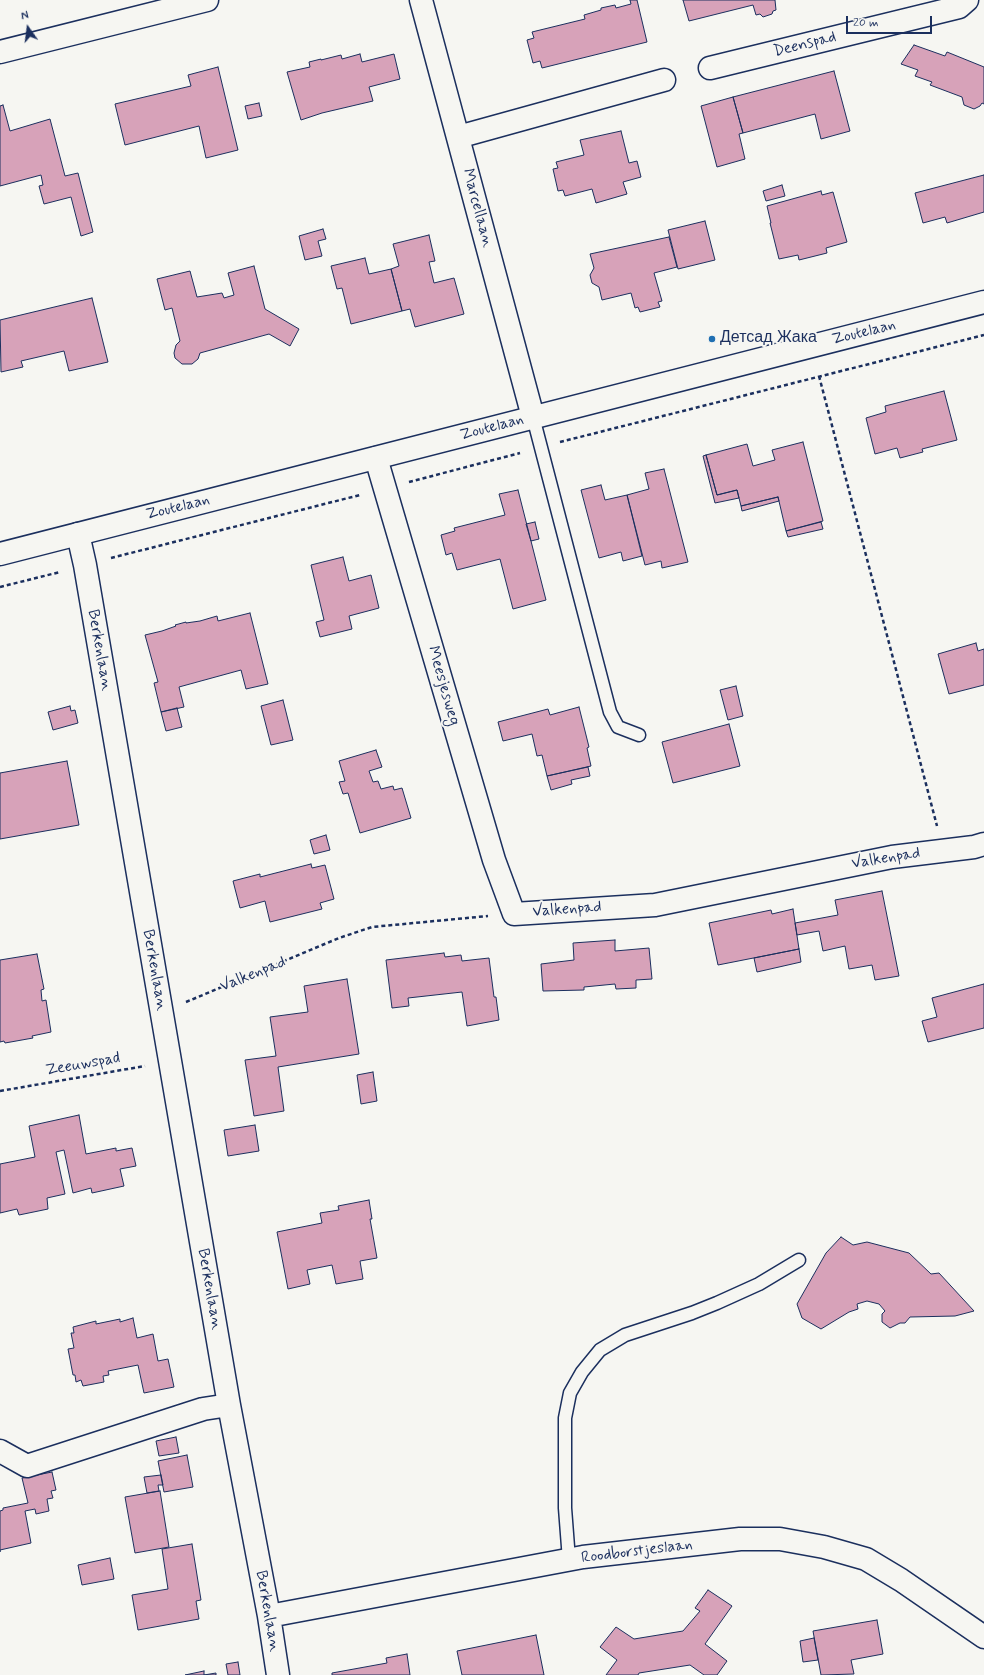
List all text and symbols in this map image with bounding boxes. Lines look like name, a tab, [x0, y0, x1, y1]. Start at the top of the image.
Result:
north arrow	[8, 8, 48, 48]
scale bar	[848, 8, 934, 34]
text: N	[20, 9, 30, 24]
text: 20 m	[853, 15, 879, 31]
street label: Deenspad	[772, 28, 838, 62]
street label: Marcellaan	[457, 167, 497, 249]
street label: Zoutelaan	[830, 316, 898, 350]
place label: Детсад Жака	[720, 329, 817, 349]
marker: Детсад Жака	[707, 334, 717, 344]
street label: Zoutelaan	[458, 410, 526, 446]
street label: Zoutelaan	[144, 491, 212, 525]
street label: Berkenlaan	[82, 608, 116, 692]
street label: Meesjesweg	[422, 644, 464, 728]
street label: Valkenpad	[850, 844, 922, 874]
street label: Valkenpad	[532, 898, 602, 922]
street label: Berkenlaan	[137, 928, 171, 1012]
street label: Valkenpad	[217, 953, 289, 997]
street label: Zeeuwspad	[44, 1049, 122, 1081]
street label: Berkenlaan	[192, 1247, 226, 1331]
street label: Roodborstjeslaan	[580, 1536, 694, 1568]
street label: Berkenlaan	[250, 1569, 284, 1653]

